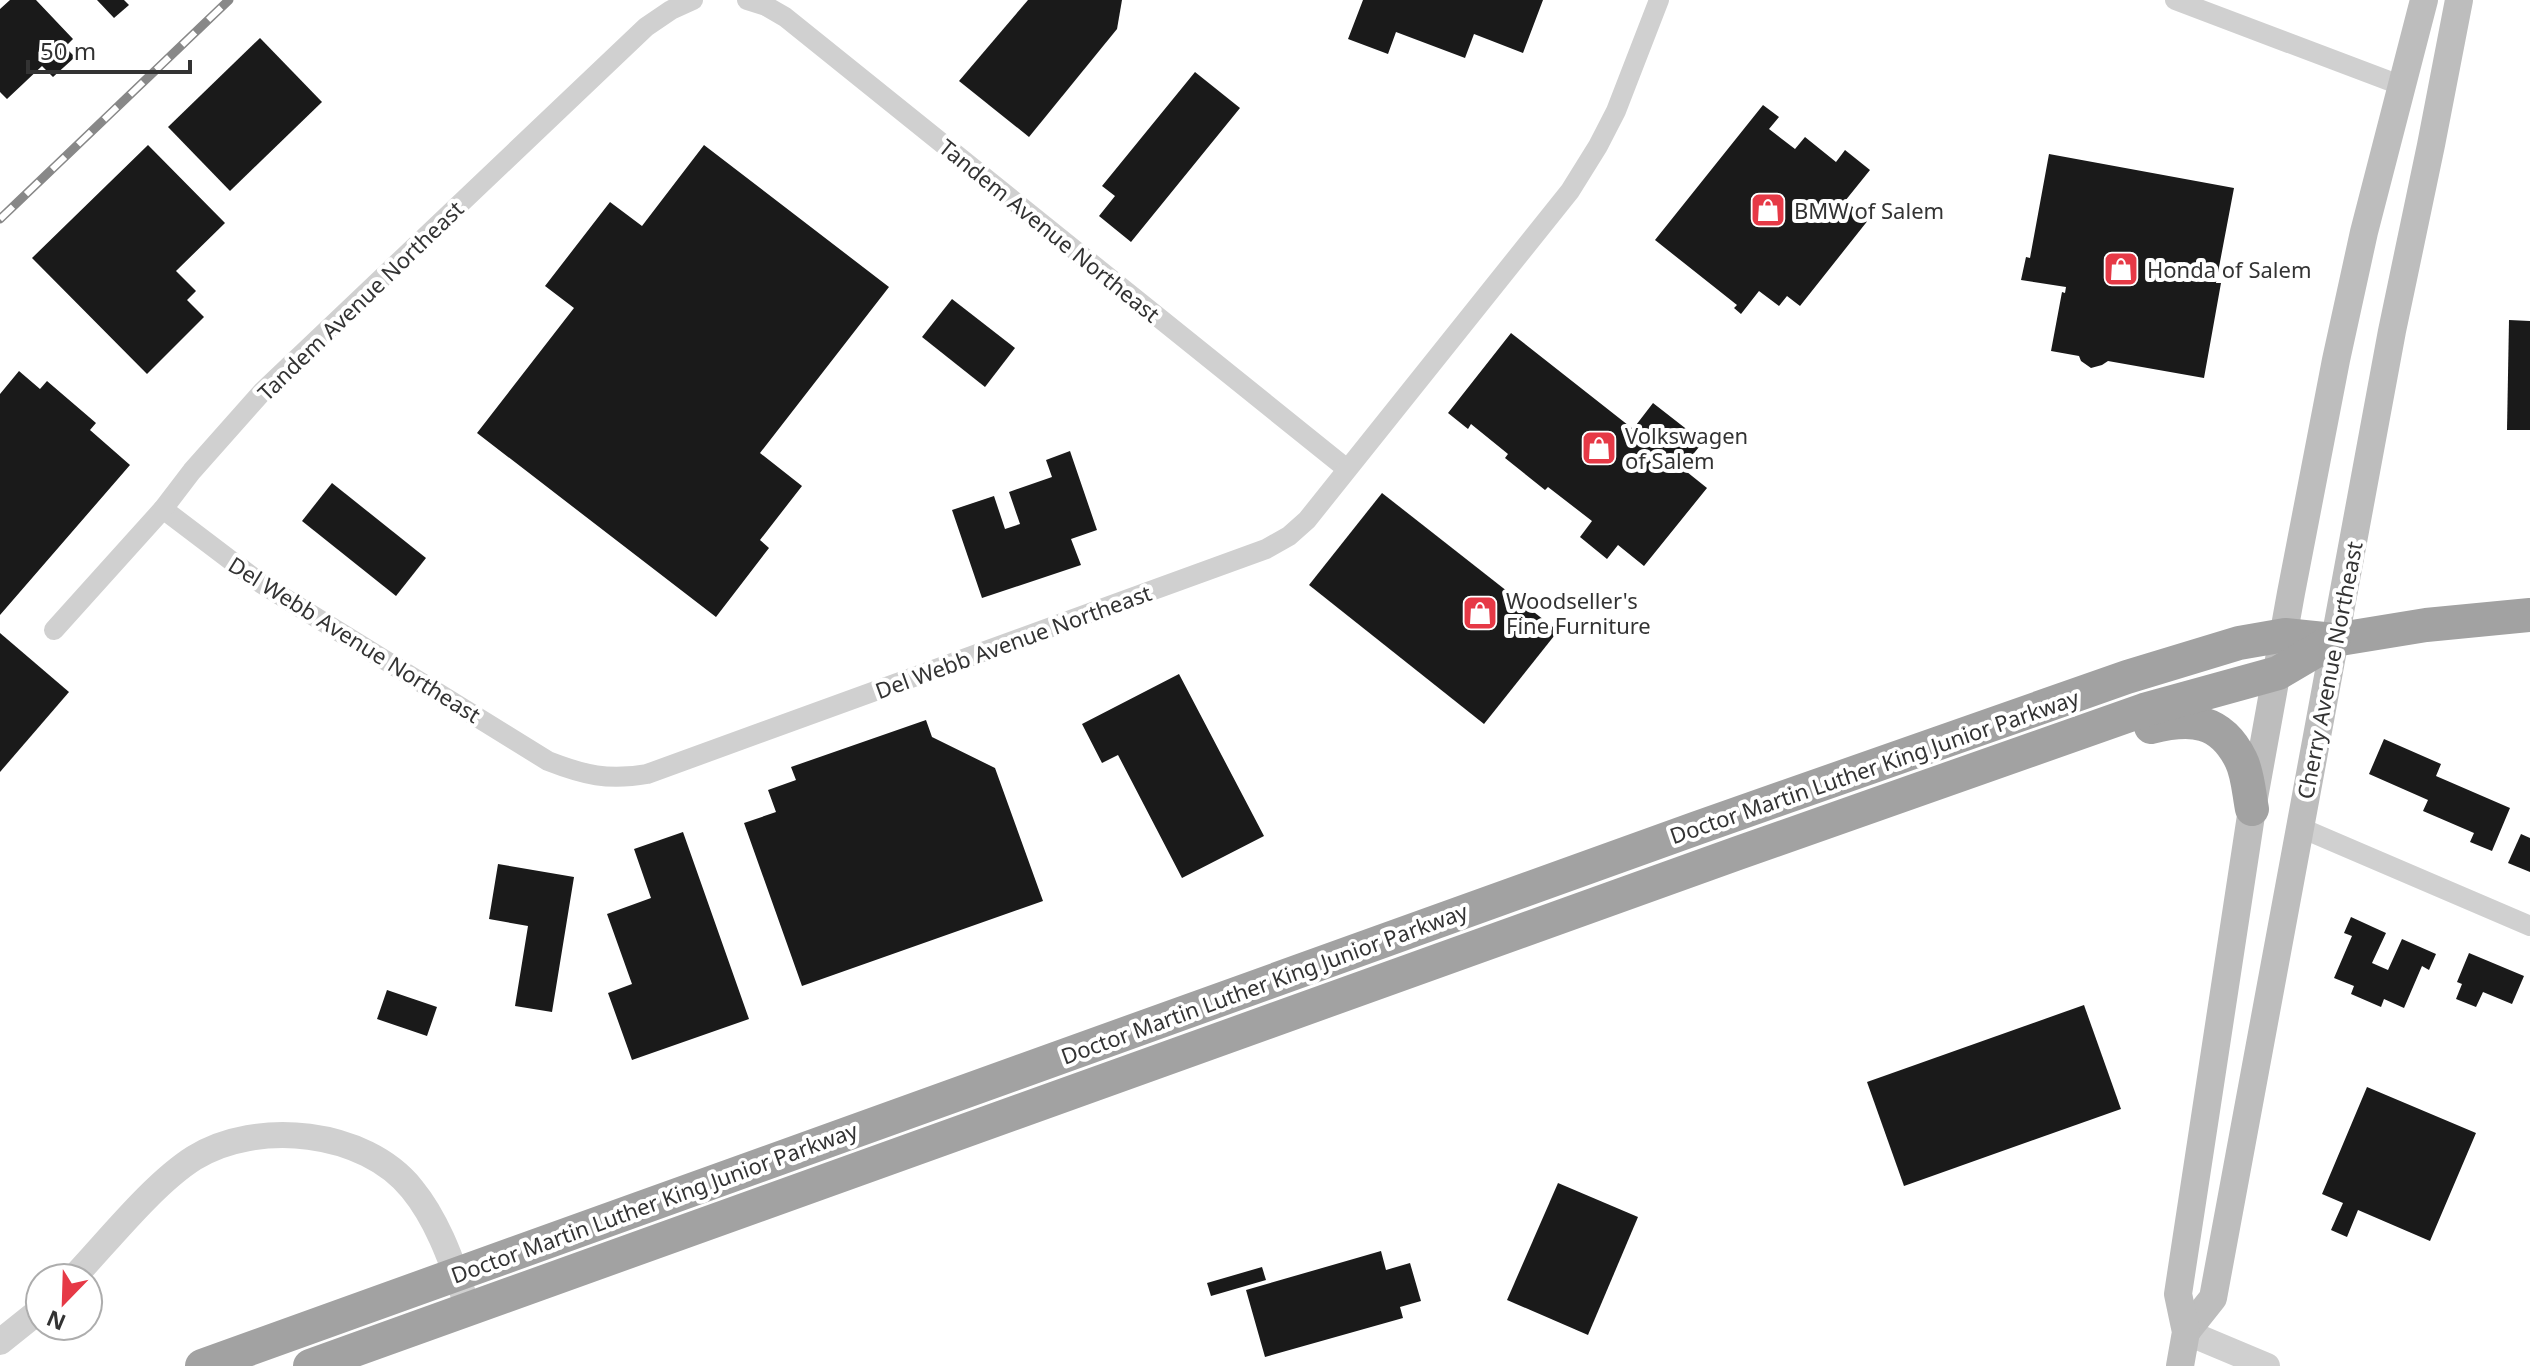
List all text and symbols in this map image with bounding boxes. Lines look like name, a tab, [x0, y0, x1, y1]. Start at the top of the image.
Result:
scale bar	[28, 24, 190, 74]
text: 50 m	[40, 34, 96, 67]
street label: Tandem Avenue Northeast	[934, 132, 1167, 328]
shop icon: BMW of Salem	[1749, 191, 1787, 229]
street label: Tandem Avenue Northeast	[250, 193, 470, 406]
place label: BMW of Salem	[1794, 195, 1944, 225]
shop icon: Honda of Salem	[2102, 250, 2140, 288]
place label: Honda of Salem	[2147, 254, 2311, 284]
place label: Volkswagen of Salem	[1625, 420, 1748, 475]
shop icon: Volkswagen of Salem	[1580, 429, 1618, 467]
street label: Cherry Avenue Northeast	[2289, 539, 2369, 801]
street label: Del Webb Avenue Northeast	[223, 549, 487, 729]
street label: Del Webb Avenue Northeast	[871, 577, 1155, 705]
place label: Woodseller's Fine Furniture	[1506, 585, 1651, 640]
shop icon: Woodseller's Fine Furniture	[1461, 594, 1499, 632]
street label: Doctor Martin Luther King Junior Parkway	[1666, 681, 2083, 850]
street label: Doctor Martin Luther King Junior Parkway	[1057, 895, 1472, 1071]
street label: Doctor Martin Luther King Junior Parkway	[447, 1114, 862, 1290]
north arrow	[24, 1262, 104, 1342]
text: N	[42, 1304, 70, 1339]

